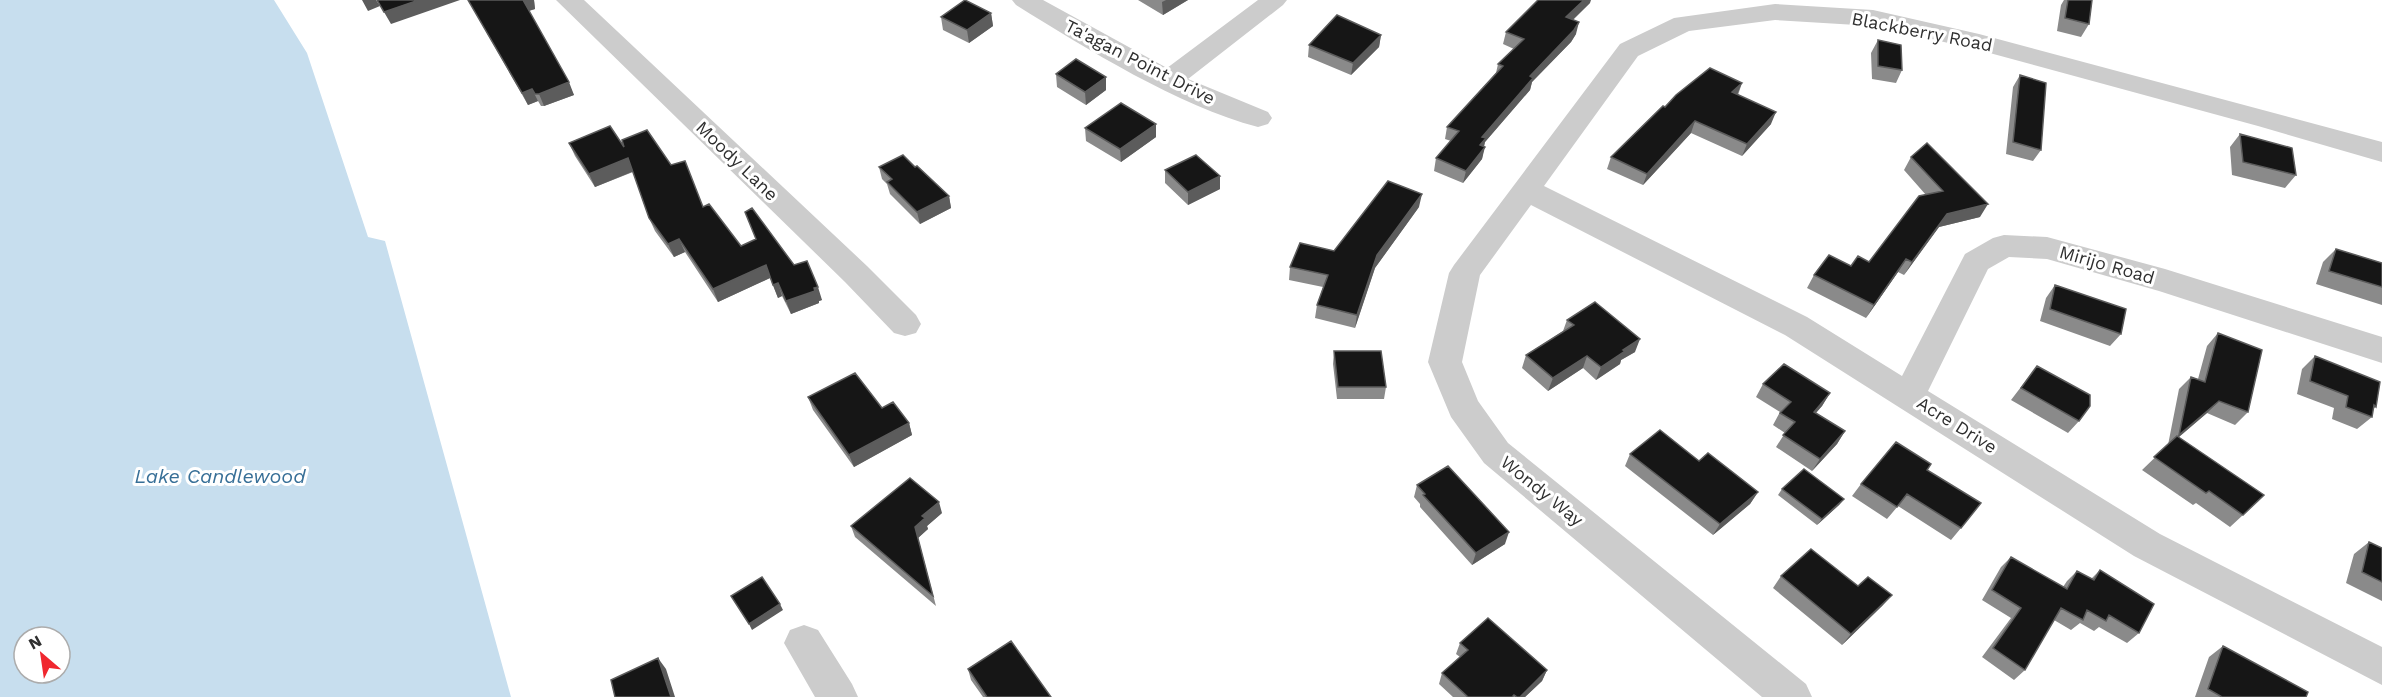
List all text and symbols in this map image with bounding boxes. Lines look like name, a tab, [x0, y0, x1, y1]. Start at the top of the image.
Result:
street label: Blackberry Road	[1850, 8, 1994, 55]
street label: Ta'agan Point Drive	[1062, 15, 1219, 108]
street label: Moody Lane	[692, 116, 783, 205]
street label: Mirijo Road	[2057, 241, 2157, 288]
street label: Acre Drive	[1913, 392, 2001, 457]
street label: Wondy Way	[1497, 451, 1588, 531]
water label: Lake Candlewood	[134, 464, 306, 488]
north arrow	[12, 625, 72, 685]
text: N	[25, 631, 45, 654]

